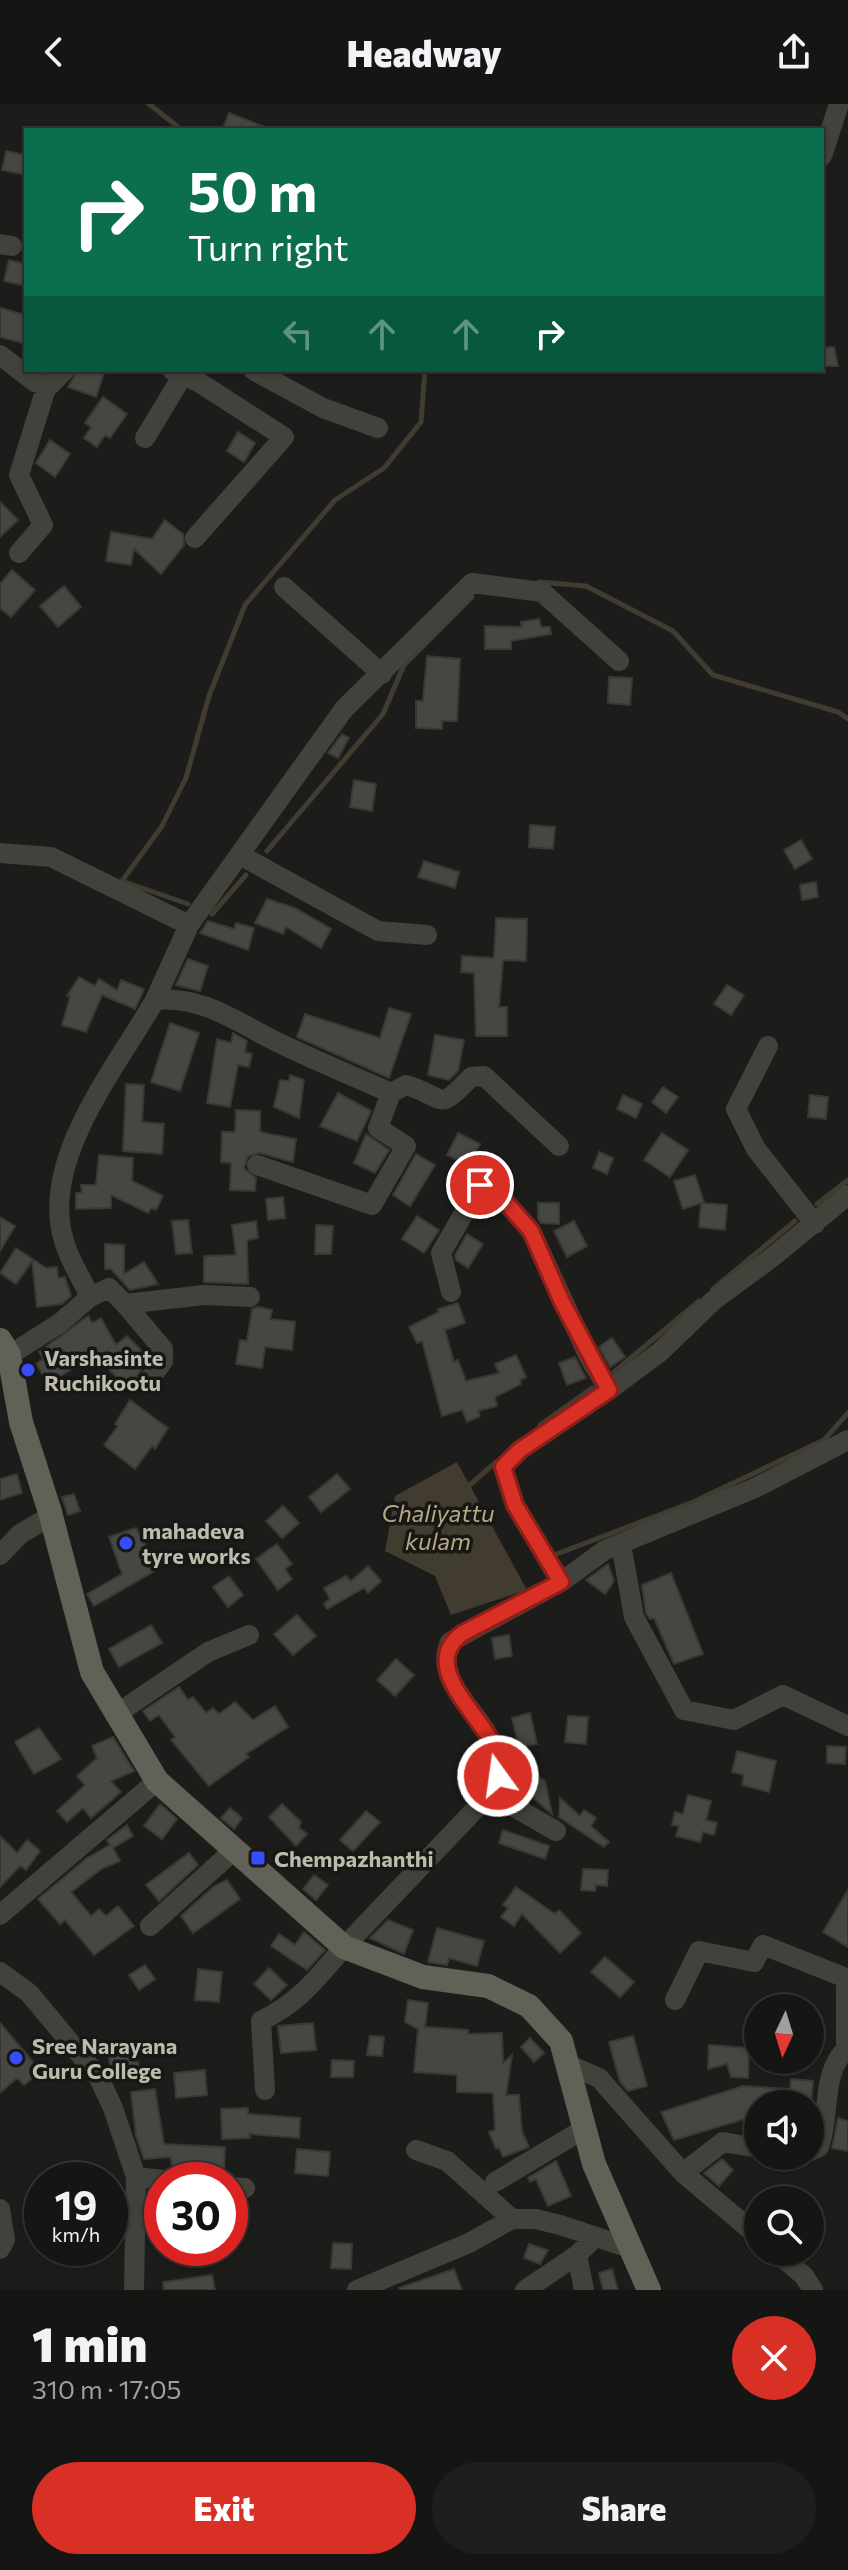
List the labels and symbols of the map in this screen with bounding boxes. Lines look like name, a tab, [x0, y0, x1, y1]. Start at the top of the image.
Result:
pin	[446, 1151, 514, 1219]
place label: Varshasinte Ruchikootu	[44, 1344, 163, 1396]
marker: Varshasinte Ruchikootu	[19, 1361, 37, 1379]
water label: Chaliyattu kulam	[382, 1498, 494, 1555]
place label: mahadeva tyre works	[142, 1517, 251, 1569]
marker: mahadeva tyre works	[117, 1534, 135, 1552]
position arrow	[456, 1734, 540, 1818]
place label: Chempazhanthi	[274, 1845, 434, 1872]
marker: Chempazhanthi	[249, 1849, 267, 1867]
north arrow	[744, 1994, 824, 2074]
place label: Sree Narayana Guru College	[32, 2032, 177, 2084]
marker: Sree Narayana Guru College	[7, 2049, 25, 2067]
speed limit sign: 30	[144, 2162, 248, 2266]

